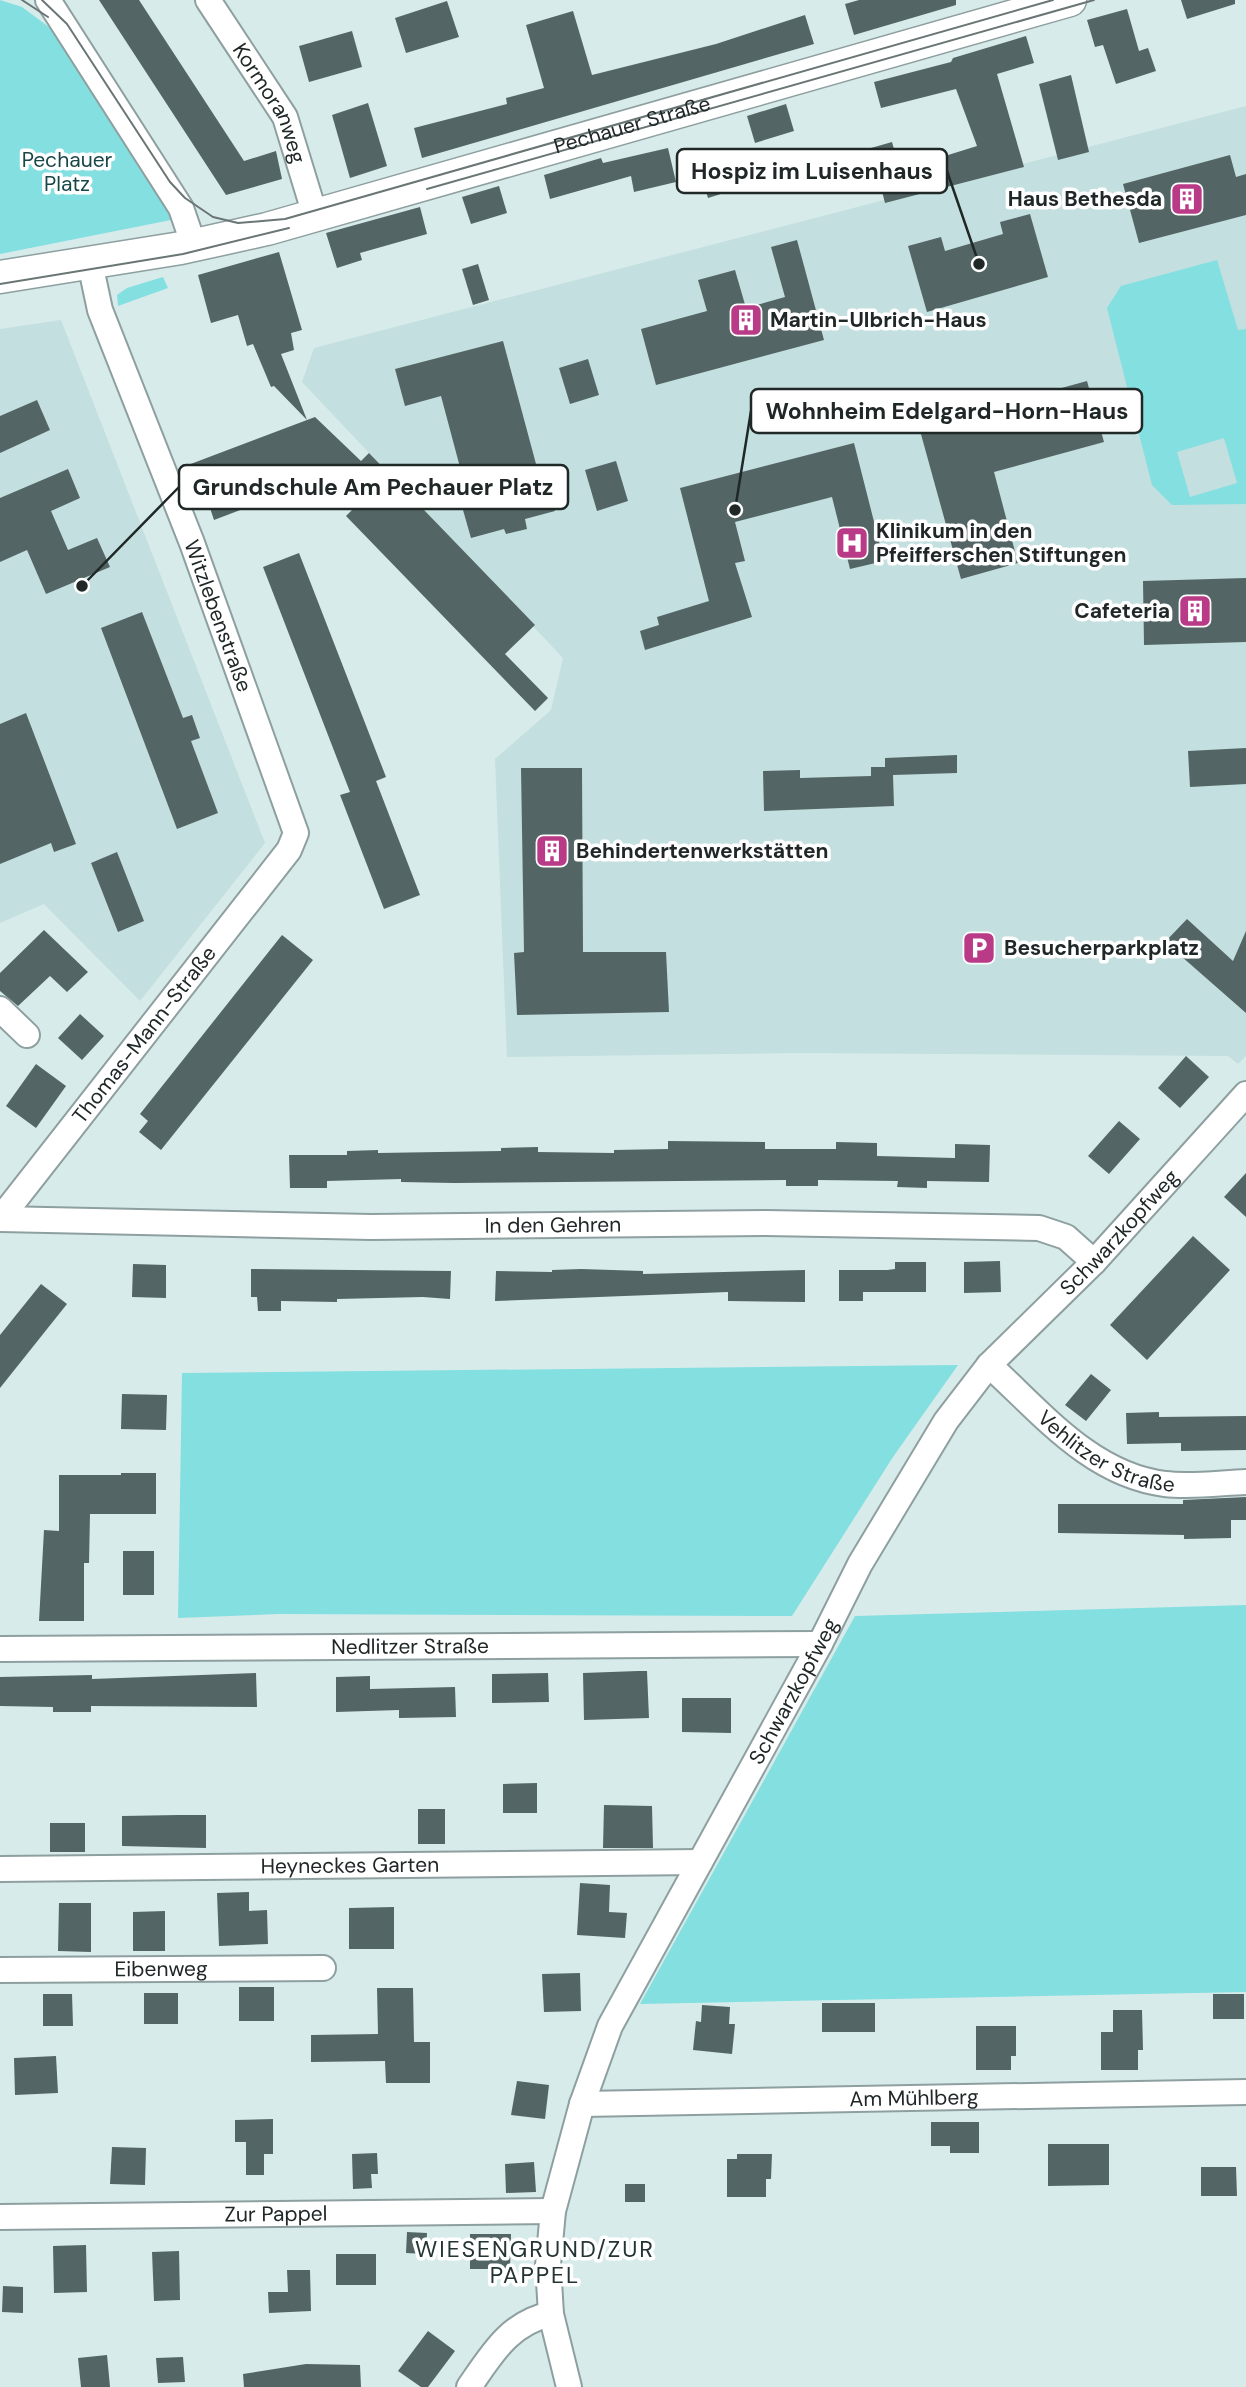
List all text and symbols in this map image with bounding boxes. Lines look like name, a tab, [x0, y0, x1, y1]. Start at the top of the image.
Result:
street label: Kormoranweg	[226, 38, 312, 167]
street label: Pechauer Straße	[551, 89, 714, 161]
park label: Pechauer Platz	[22, 146, 113, 198]
callout: Hospiz im Luisenhaus	[677, 149, 947, 193]
text: Hospiz im Luisenhaus	[691, 156, 933, 186]
building icon: Haus Bethesda	[1168, 180, 1206, 218]
place label: Haus Bethesda	[1008, 185, 1162, 213]
building icon: Martin-Ulbrich-Haus	[727, 301, 765, 339]
place label: Martin-Ulbrich-Haus	[770, 306, 987, 334]
callout: Wohnheim Edelgard-Horn-Haus	[751, 389, 1142, 433]
text: Wohnheim Edelgard-Horn-Haus	[766, 396, 1128, 426]
callout: Grundschule Am Pechauer Platz	[179, 465, 568, 509]
text: Grundschule Am Pechauer Platz	[193, 472, 553, 502]
place label: Klinikum in den Pfeifferschen Stiftungen	[876, 517, 1127, 569]
hospital icon: Klinikum in den Pfeifferschen Stiftungen	[833, 524, 871, 562]
street label: Witzlebenstraße	[177, 536, 259, 696]
building icon: Cafeteria	[1176, 592, 1214, 630]
place label: Cafeteria	[1074, 597, 1170, 625]
building icon: Behindertenwerkstätten	[533, 832, 571, 870]
place label: Behindertenwerkstätten	[576, 837, 829, 865]
parking icon: Besucherparkplatz	[960, 929, 998, 967]
place label: Besucherparkplatz	[1004, 934, 1199, 962]
street label: Thomas-Mann-Straße	[66, 940, 223, 1129]
street label: Schwarzkopfweg	[1054, 1163, 1185, 1302]
street label: In den Gehren	[484, 1210, 621, 1240]
street label: Vehlitzer Straße	[1031, 1404, 1176, 1499]
street label: Schwarzkopfweg	[742, 1613, 845, 1769]
street label: Nedlitzer Straße	[331, 1632, 489, 1661]
street label: Heyneckes Garten	[261, 1851, 439, 1880]
street label: Eibenweg	[114, 1955, 208, 1983]
street label: Am Mühlberg	[849, 2083, 979, 2113]
street label: Zur Pappel	[224, 2199, 328, 2229]
district label: WIESENGRUND/ZUR PAPPEL	[415, 2234, 655, 2290]

